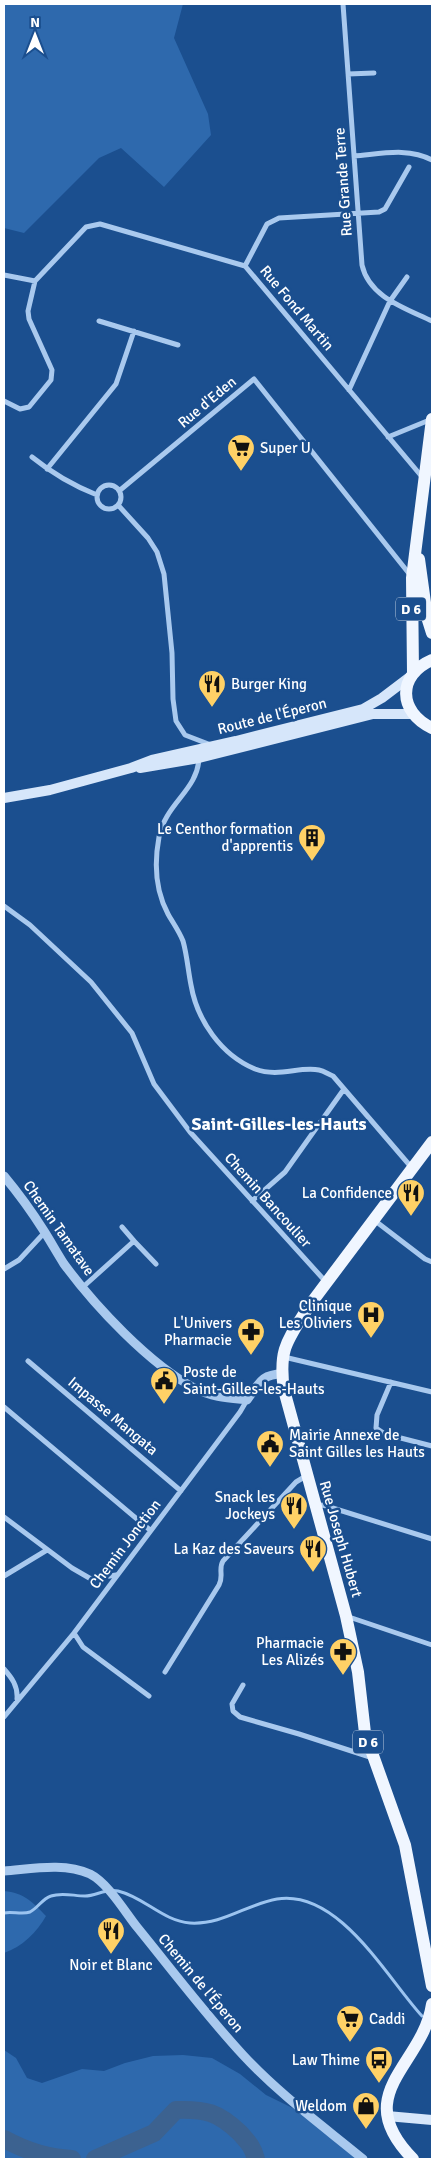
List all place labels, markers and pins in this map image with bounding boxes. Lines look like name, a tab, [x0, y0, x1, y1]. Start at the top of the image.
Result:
supermarket icon: Super U	[226, 433, 256, 472]
place label: Super U	[260, 439, 311, 457]
restaurant icon: Burger King	[197, 669, 227, 708]
place label: Burger King	[231, 675, 307, 693]
place label: Le Centhor formation d'apprentis	[157, 820, 293, 855]
building icon: Le Centhor formation d'apprentis	[297, 823, 327, 862]
restaurant icon: La Confidence	[396, 1178, 426, 1217]
place label: La Confidence	[302, 1184, 392, 1202]
place label: Clinique Les Oliviers	[279, 1297, 352, 1332]
hospital icon: Clinique Les Oliviers	[356, 1300, 386, 1339]
place label: L'Univers Pharmacie	[164, 1314, 232, 1349]
pharmacy icon: L'Univers Pharmacie	[236, 1317, 266, 1356]
place label: Poste de Saint-Gilles-les-Hauts	[183, 1363, 325, 1398]
public building icon: Poste de Saint-Gilles-les-Hauts	[149, 1366, 179, 1405]
place label: Mairie Annexe de Saint Gilles les Hauts	[289, 1426, 425, 1461]
public building icon: Mairie Annexe de Saint Gilles les Hauts	[255, 1429, 285, 1468]
place label: Snack les Jockeys	[215, 1488, 275, 1523]
restaurant icon: Snack les Jockeys	[279, 1491, 309, 1530]
restaurant icon: La Kaz des Saveurs	[298, 1534, 328, 1573]
place label: La Kaz des Saveurs	[173, 1540, 294, 1558]
place label: Pharmacie Les Alizés	[256, 1634, 324, 1669]
pharmacy icon: Pharmacie Les Alizés	[328, 1637, 358, 1676]
restaurant icon: Noir et Blanc	[96, 1916, 126, 1955]
place label: Noir et Blanc	[69, 1956, 153, 1974]
supermarket icon: Caddi	[335, 2004, 365, 2043]
place label: Caddi	[369, 2010, 405, 2028]
bus stop icon: Law Thime	[364, 2045, 394, 2084]
place label: Law Thime	[292, 2051, 360, 2069]
shop icon: Weldom	[351, 2091, 381, 2130]
place label: Weldom	[295, 2097, 347, 2115]

